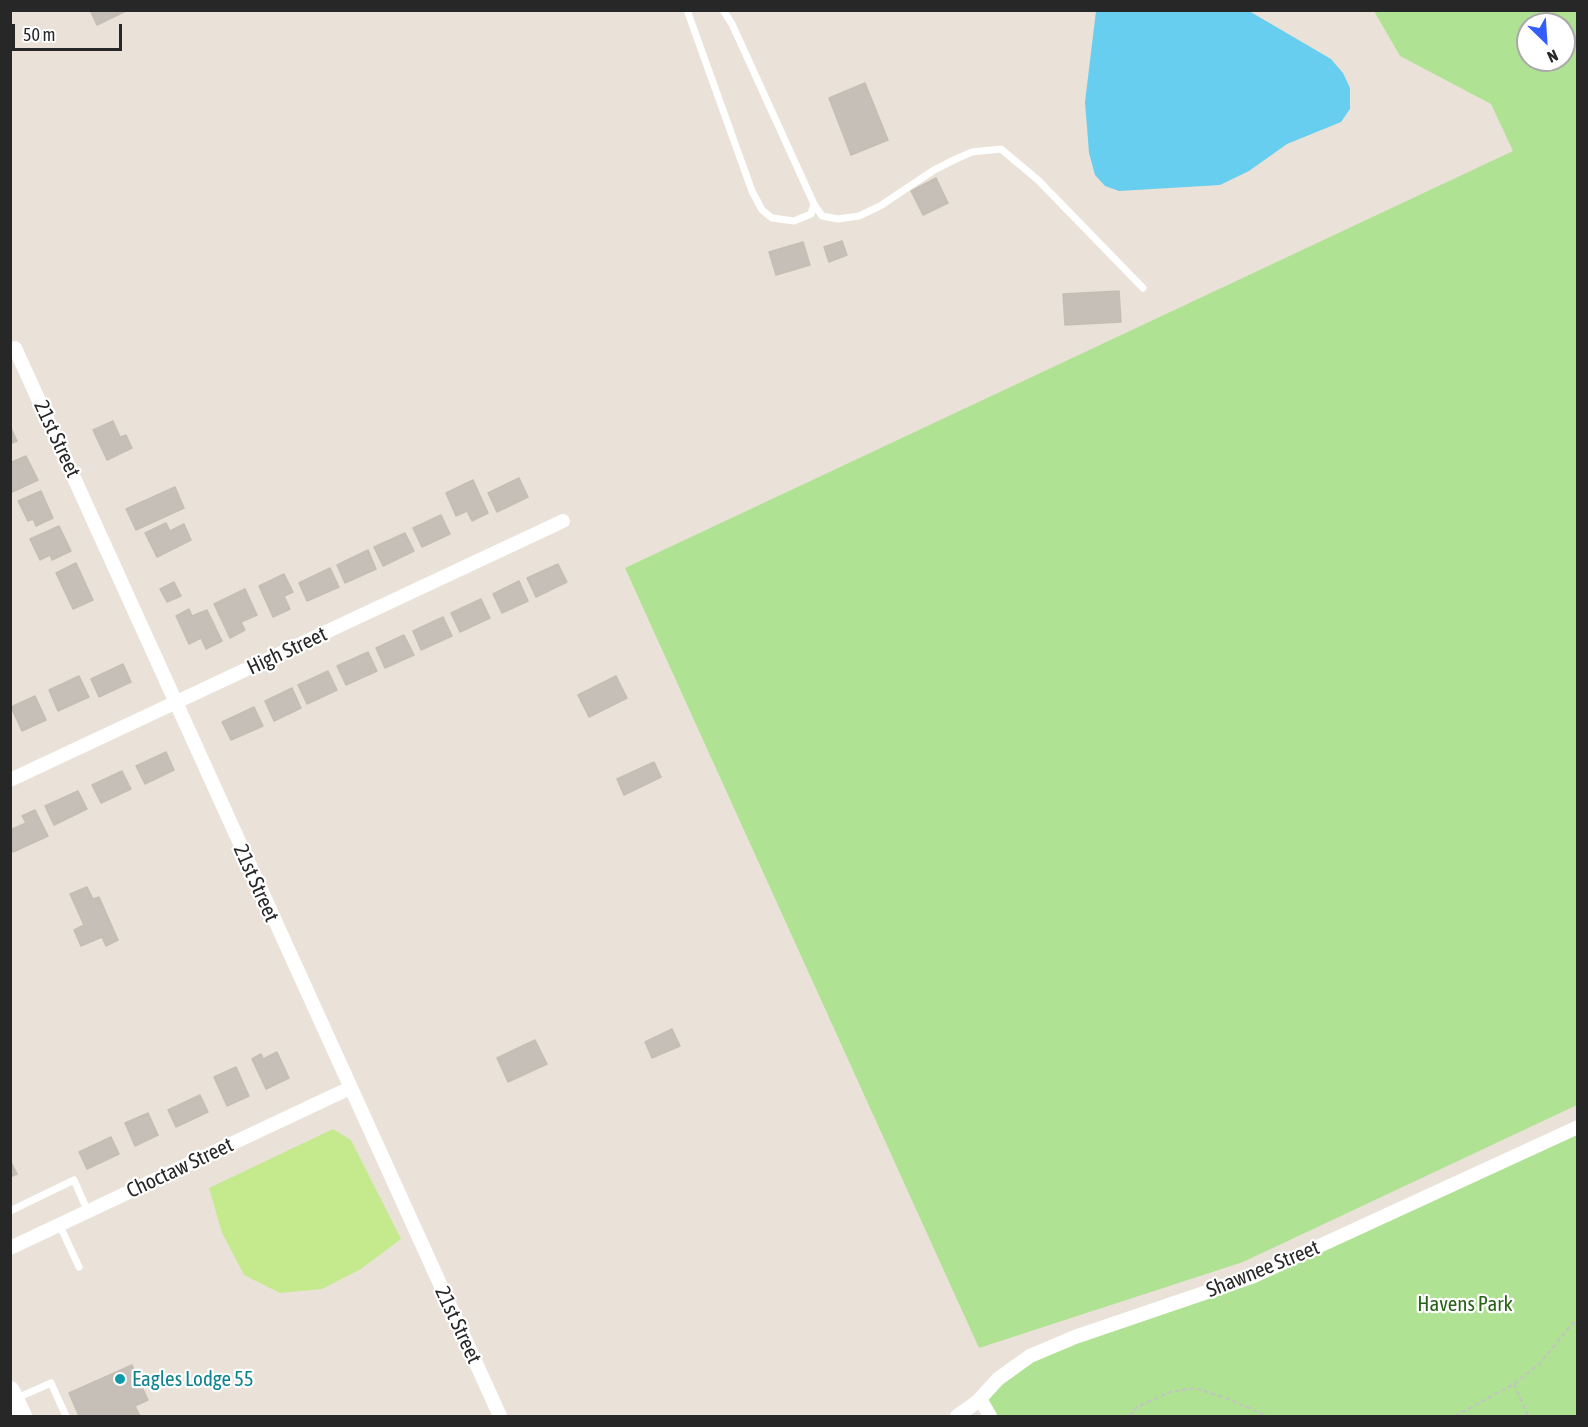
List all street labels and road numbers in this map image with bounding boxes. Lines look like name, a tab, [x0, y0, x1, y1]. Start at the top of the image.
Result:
street label: 21st Street	[28, 396, 86, 482]
street label: High Street	[243, 622, 331, 680]
street label: 21st Street	[228, 840, 284, 926]
street label: Choctaw Street	[123, 1132, 237, 1204]
street label: Shawnee Street	[1203, 1235, 1323, 1303]
street label: 21st Street	[429, 1282, 487, 1368]

